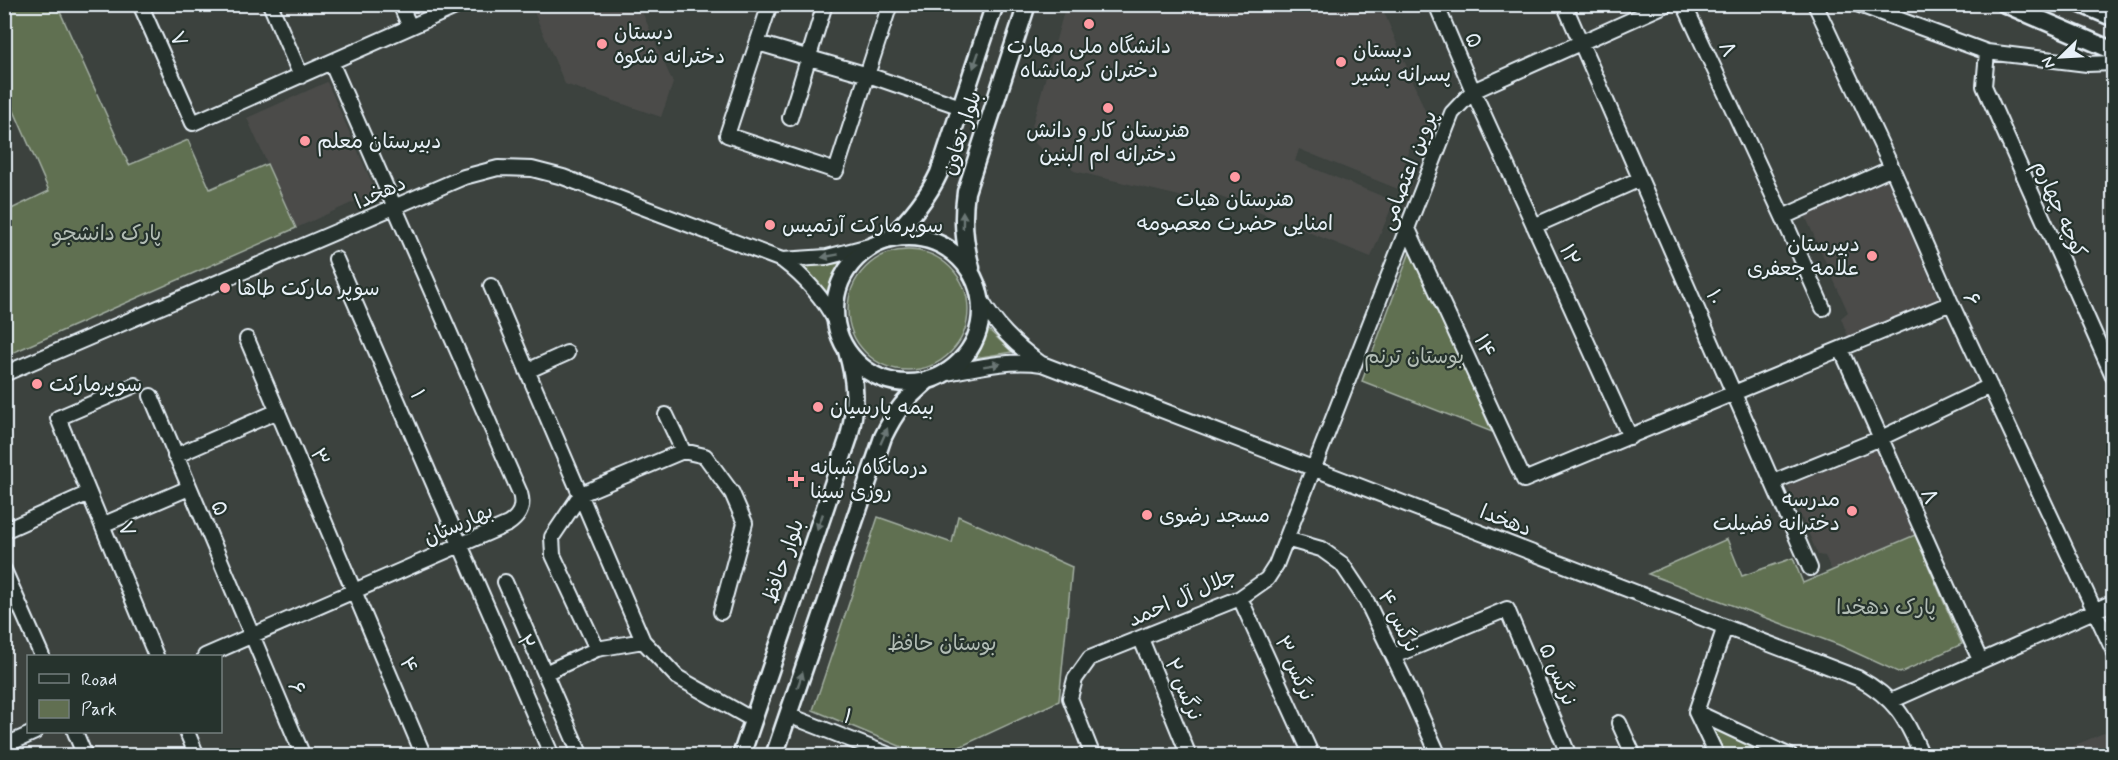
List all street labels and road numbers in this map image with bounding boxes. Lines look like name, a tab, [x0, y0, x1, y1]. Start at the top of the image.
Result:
street label: ۷	[162, 27, 194, 52]
street label: ۵	[1457, 28, 1489, 53]
street label: ۸	[1711, 37, 1743, 62]
street label: بلوار تعاون	[935, 88, 989, 179]
street label: پروین اعتصامی	[1373, 107, 1445, 234]
street label: کوچه چهارم	[2024, 156, 2093, 263]
street label: دهخدا	[350, 169, 410, 217]
street label: ۱۲	[1552, 240, 1586, 271]
street label: ۱۰	[1698, 285, 1730, 310]
street label: ۶	[1956, 288, 1986, 311]
street label: ۱۴	[1466, 330, 1502, 363]
street label: ۱	[403, 385, 431, 403]
street label: ۳	[303, 444, 335, 471]
street label: ۸	[1913, 484, 1945, 509]
street label: ۵	[203, 496, 235, 521]
street label: بهارستان	[419, 497, 498, 553]
street label: دهخدا	[1476, 498, 1536, 544]
street label: بلوار حافظ	[757, 516, 811, 607]
street label: ۷	[110, 517, 142, 541]
street label: جلال آل احمد	[1124, 562, 1241, 634]
street label: نرگس ۴	[1371, 585, 1426, 657]
street label: ۲	[509, 630, 541, 655]
street label: نرگس ۳	[1267, 632, 1321, 705]
street label: نرگس ۵	[1531, 639, 1583, 710]
street label: ۴	[392, 653, 424, 678]
street label: نرگس ۲	[1157, 654, 1209, 725]
street label: ۶	[281, 677, 311, 700]
street label: ۱	[839, 702, 856, 731]

